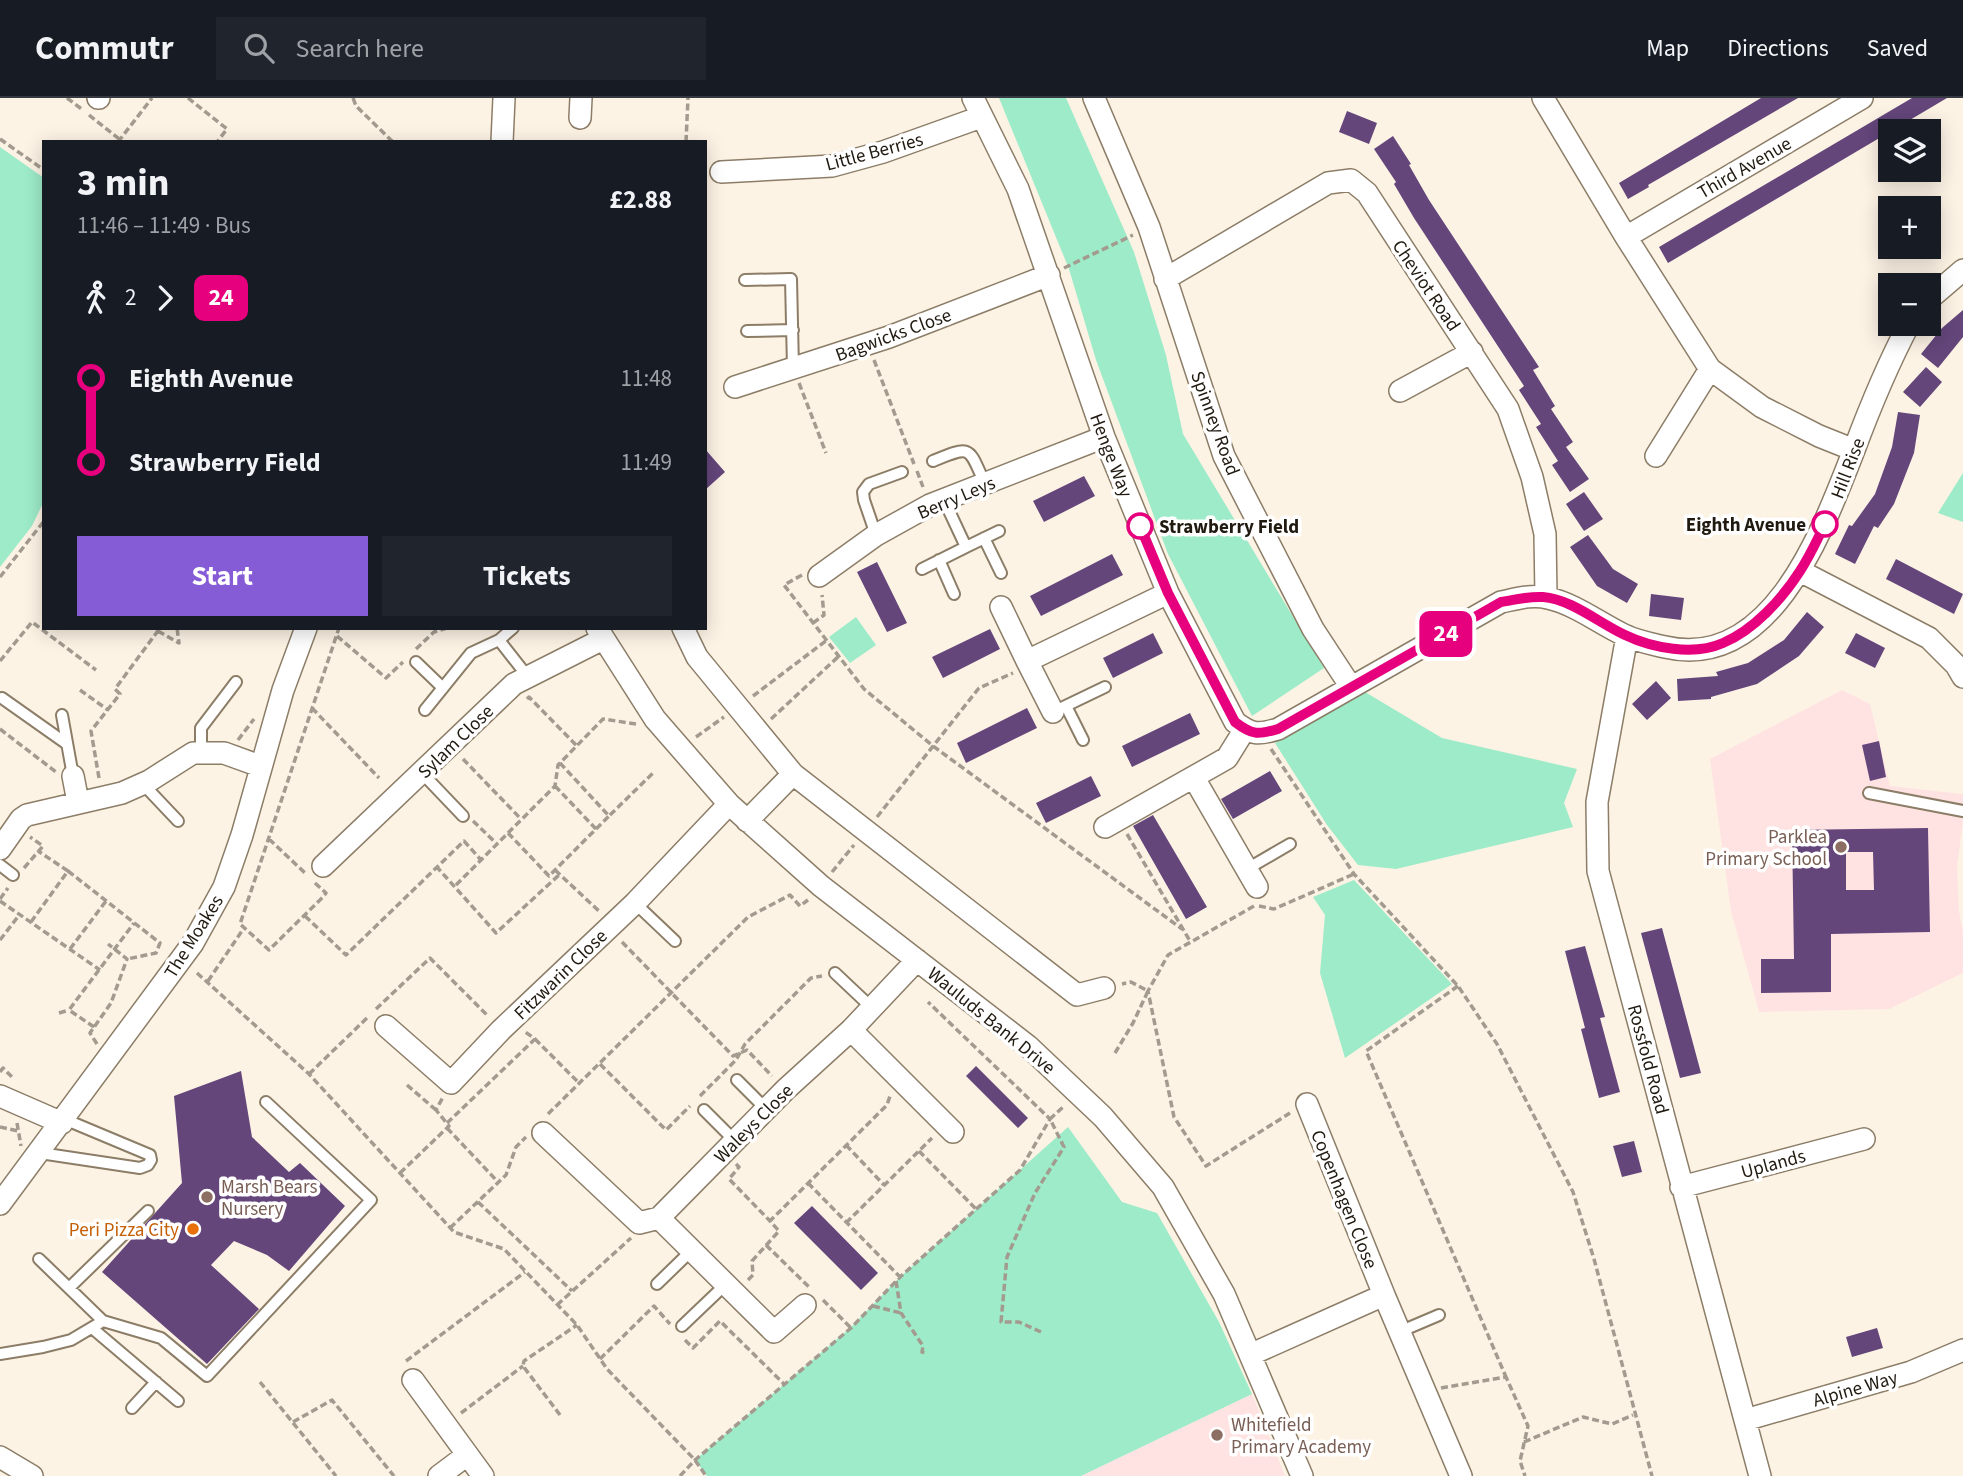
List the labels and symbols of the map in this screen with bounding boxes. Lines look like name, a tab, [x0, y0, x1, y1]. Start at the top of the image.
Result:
street label: Little Berries	[822, 126, 926, 178]
street label: Third Avenue	[1693, 130, 1797, 206]
street label: Cheviot Road	[1385, 235, 1466, 337]
street label: Bagwicks Close	[832, 302, 955, 369]
street label: Spinney Road	[1183, 368, 1246, 479]
street label: Henge Way	[1082, 410, 1139, 501]
street label: Hill Rise	[1824, 434, 1872, 503]
street label: Berry Leys	[913, 470, 1000, 527]
marker: Eighth Avenue	[1812, 511, 1838, 537]
place label: Eighth Avenue	[1686, 512, 1806, 539]
marker: Strawberry Field	[1127, 513, 1153, 539]
place label: Strawberry Field	[1159, 514, 1299, 541]
line badge: 24	[1414, 611, 1478, 657]
street label: Sylam Close	[412, 699, 500, 785]
place label: Parklea Primary School	[1705, 824, 1827, 873]
marker: Parklea Primary School	[1833, 839, 1849, 855]
street label: The Moakes	[158, 890, 231, 984]
street label: Fitzwarin Close	[508, 924, 614, 1027]
street label: Wauluds Bank Drive	[921, 961, 1061, 1081]
street label: Rossfold Road	[1620, 1002, 1675, 1117]
street label: Waleys Close	[708, 1078, 800, 1170]
street label: Copenhagen Close	[1303, 1126, 1384, 1273]
street label: Uplands	[1738, 1143, 1809, 1186]
place label: Marsh Bears Nursery	[221, 1174, 317, 1223]
marker: Marsh Bears Nursery	[199, 1189, 215, 1205]
place label: Peri Pizza City	[69, 1217, 179, 1244]
marker: Peri Pizza City	[185, 1221, 201, 1237]
street label: Alpine Way	[1810, 1364, 1901, 1414]
place label: Whitefield Primary Academy	[1231, 1412, 1371, 1461]
marker: Whitefield Primary Academy	[1209, 1427, 1225, 1443]

